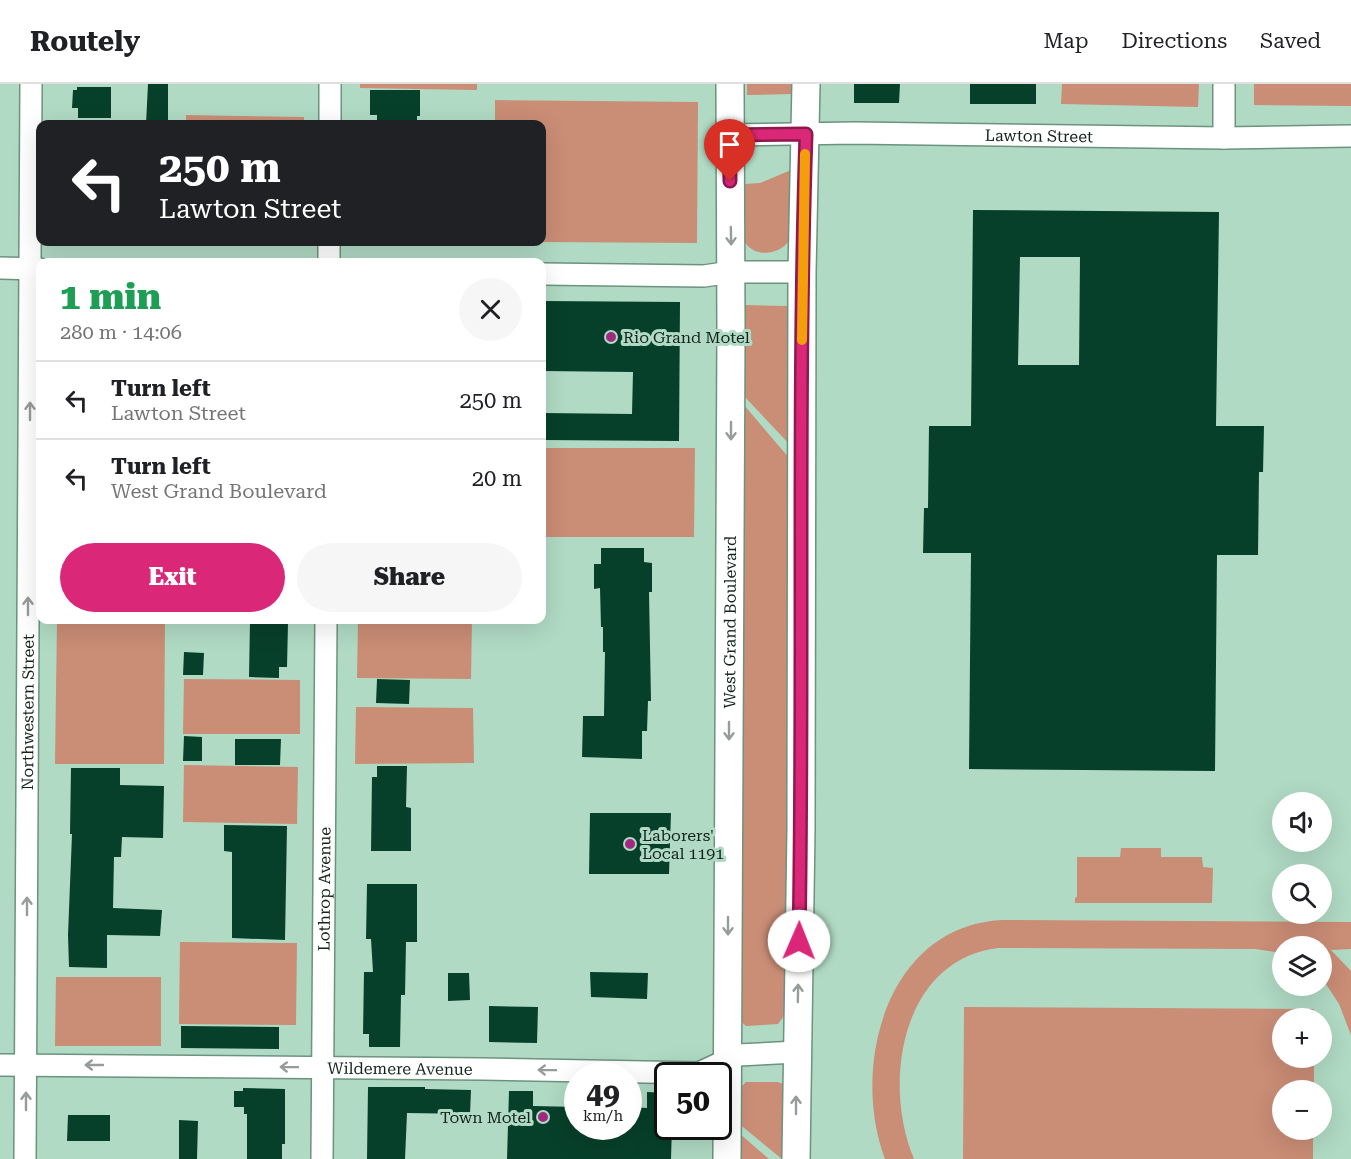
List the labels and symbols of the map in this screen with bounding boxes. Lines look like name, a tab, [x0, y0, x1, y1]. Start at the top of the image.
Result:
pin	[704, 119, 755, 181]
street label: Lawton Street	[985, 125, 1093, 146]
one-way arrow	[725, 225, 736, 245]
place label: Rio Grand Motel	[623, 328, 750, 347]
marker: Rio Grand Motel	[604, 330, 618, 344]
one-way arrow	[24, 401, 36, 421]
one-way arrow	[725, 420, 737, 440]
street label: West Grand Boulevard	[720, 536, 740, 708]
one-way arrow	[22, 596, 34, 616]
street label: Northwestern Street	[18, 634, 37, 790]
one-way arrow	[723, 720, 735, 740]
place label: Laborers' Local 1191	[642, 826, 724, 863]
street label: Lothrop Avenue	[314, 827, 334, 951]
marker: Laborers' Local 1191	[623, 837, 637, 851]
one-way arrow	[21, 896, 32, 916]
position arrow	[767, 909, 831, 973]
one-way arrow	[722, 915, 734, 935]
one-way arrow	[792, 984, 804, 1004]
street label: Wildemere Avenue	[327, 1058, 473, 1078]
one-way arrow	[84, 1059, 104, 1071]
one-way arrow	[279, 1061, 299, 1073]
speed limit sign: 50	[654, 1062, 732, 1140]
one-way arrow	[537, 1064, 557, 1076]
one-way arrow	[20, 1091, 31, 1111]
one-way arrow	[790, 1096, 802, 1116]
place label: Town Motel	[440, 1108, 531, 1127]
marker: Town Motel	[536, 1110, 550, 1124]

